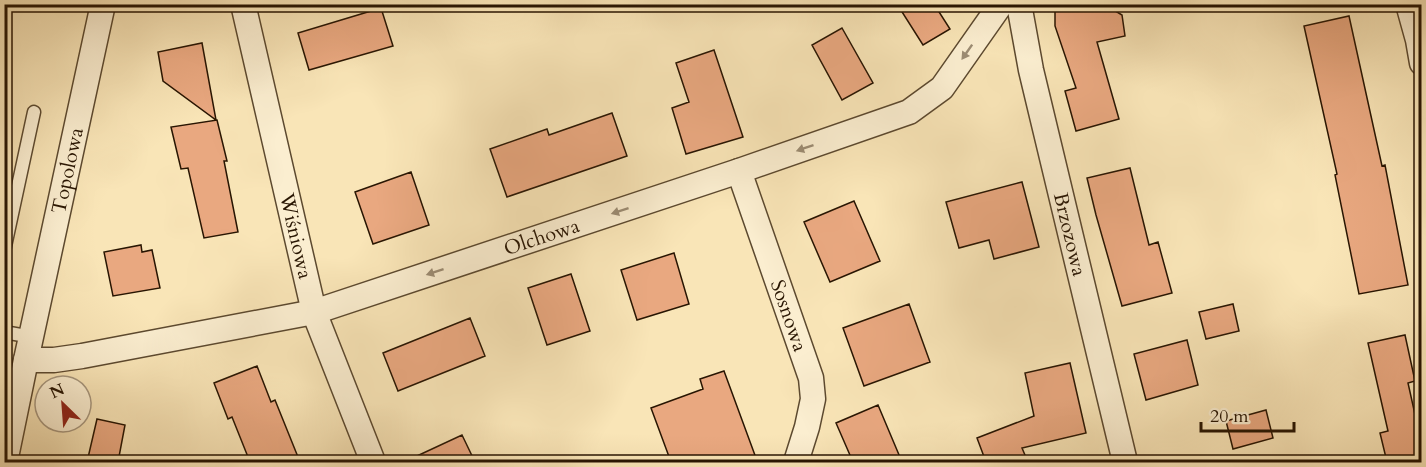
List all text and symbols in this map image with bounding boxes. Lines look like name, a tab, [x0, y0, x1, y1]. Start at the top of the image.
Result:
one-way arrow	[961, 44, 973, 60]
street label: Topolowa	[45, 125, 90, 216]
one-way arrow	[796, 144, 814, 154]
street label: Wiśniowa	[273, 190, 319, 282]
street label: Brzozowa	[1047, 190, 1094, 279]
one-way arrow	[611, 206, 629, 216]
street label: Olchowa	[500, 211, 583, 262]
one-way arrow	[426, 267, 444, 277]
street label: Sosnowa	[764, 276, 814, 355]
north arrow	[33, 374, 93, 434]
text: N	[46, 378, 68, 404]
scale bar	[1201, 395, 1294, 433]
text: 20 m	[1210, 404, 1249, 429]

